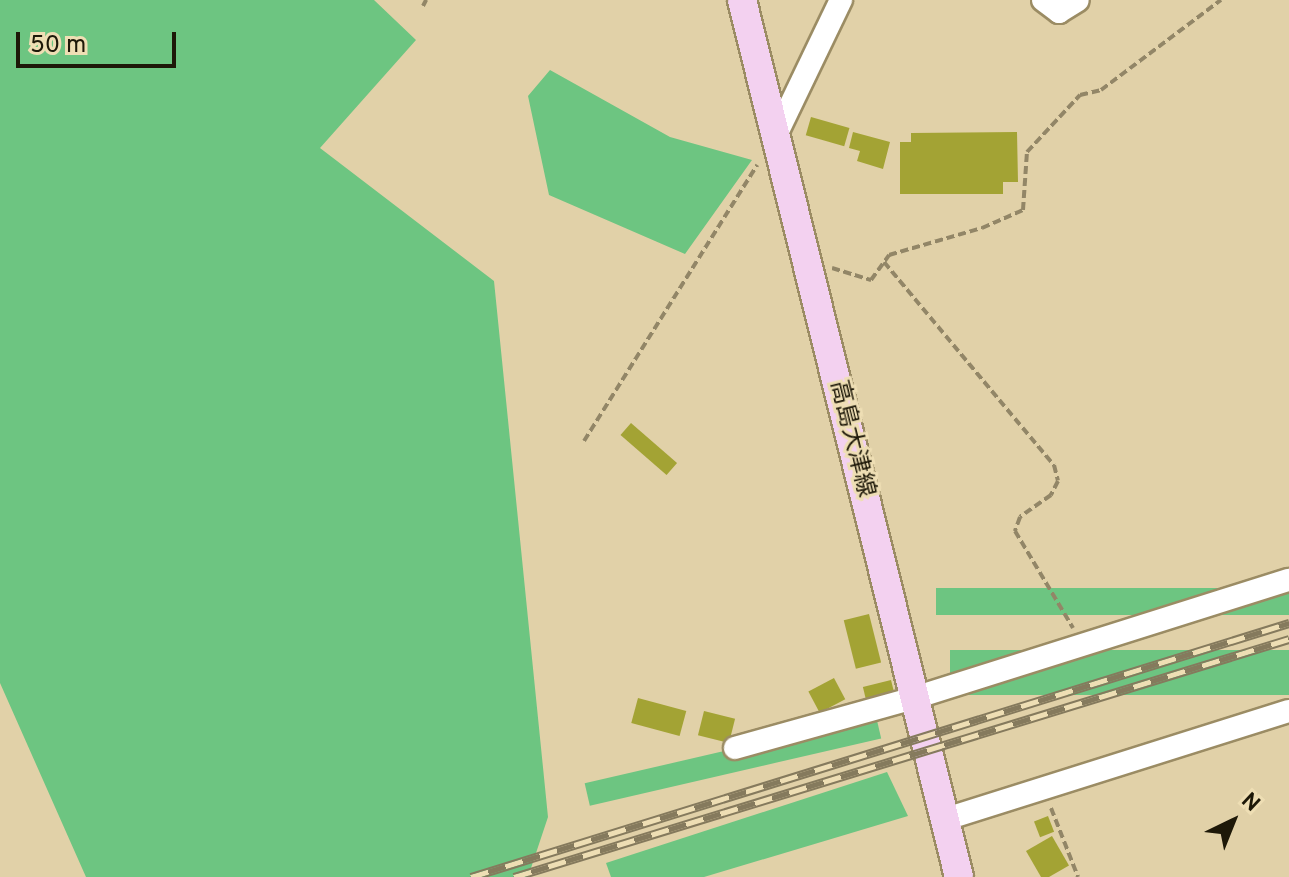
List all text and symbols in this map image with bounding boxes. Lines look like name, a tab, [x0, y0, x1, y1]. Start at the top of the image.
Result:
scale bar	[20, 16, 180, 66]
text: 50 m	[30, 31, 86, 61]
street label: 高島大津線	[823, 377, 879, 501]
north arrow	[1193, 781, 1273, 861]
text: N	[1235, 788, 1265, 818]

